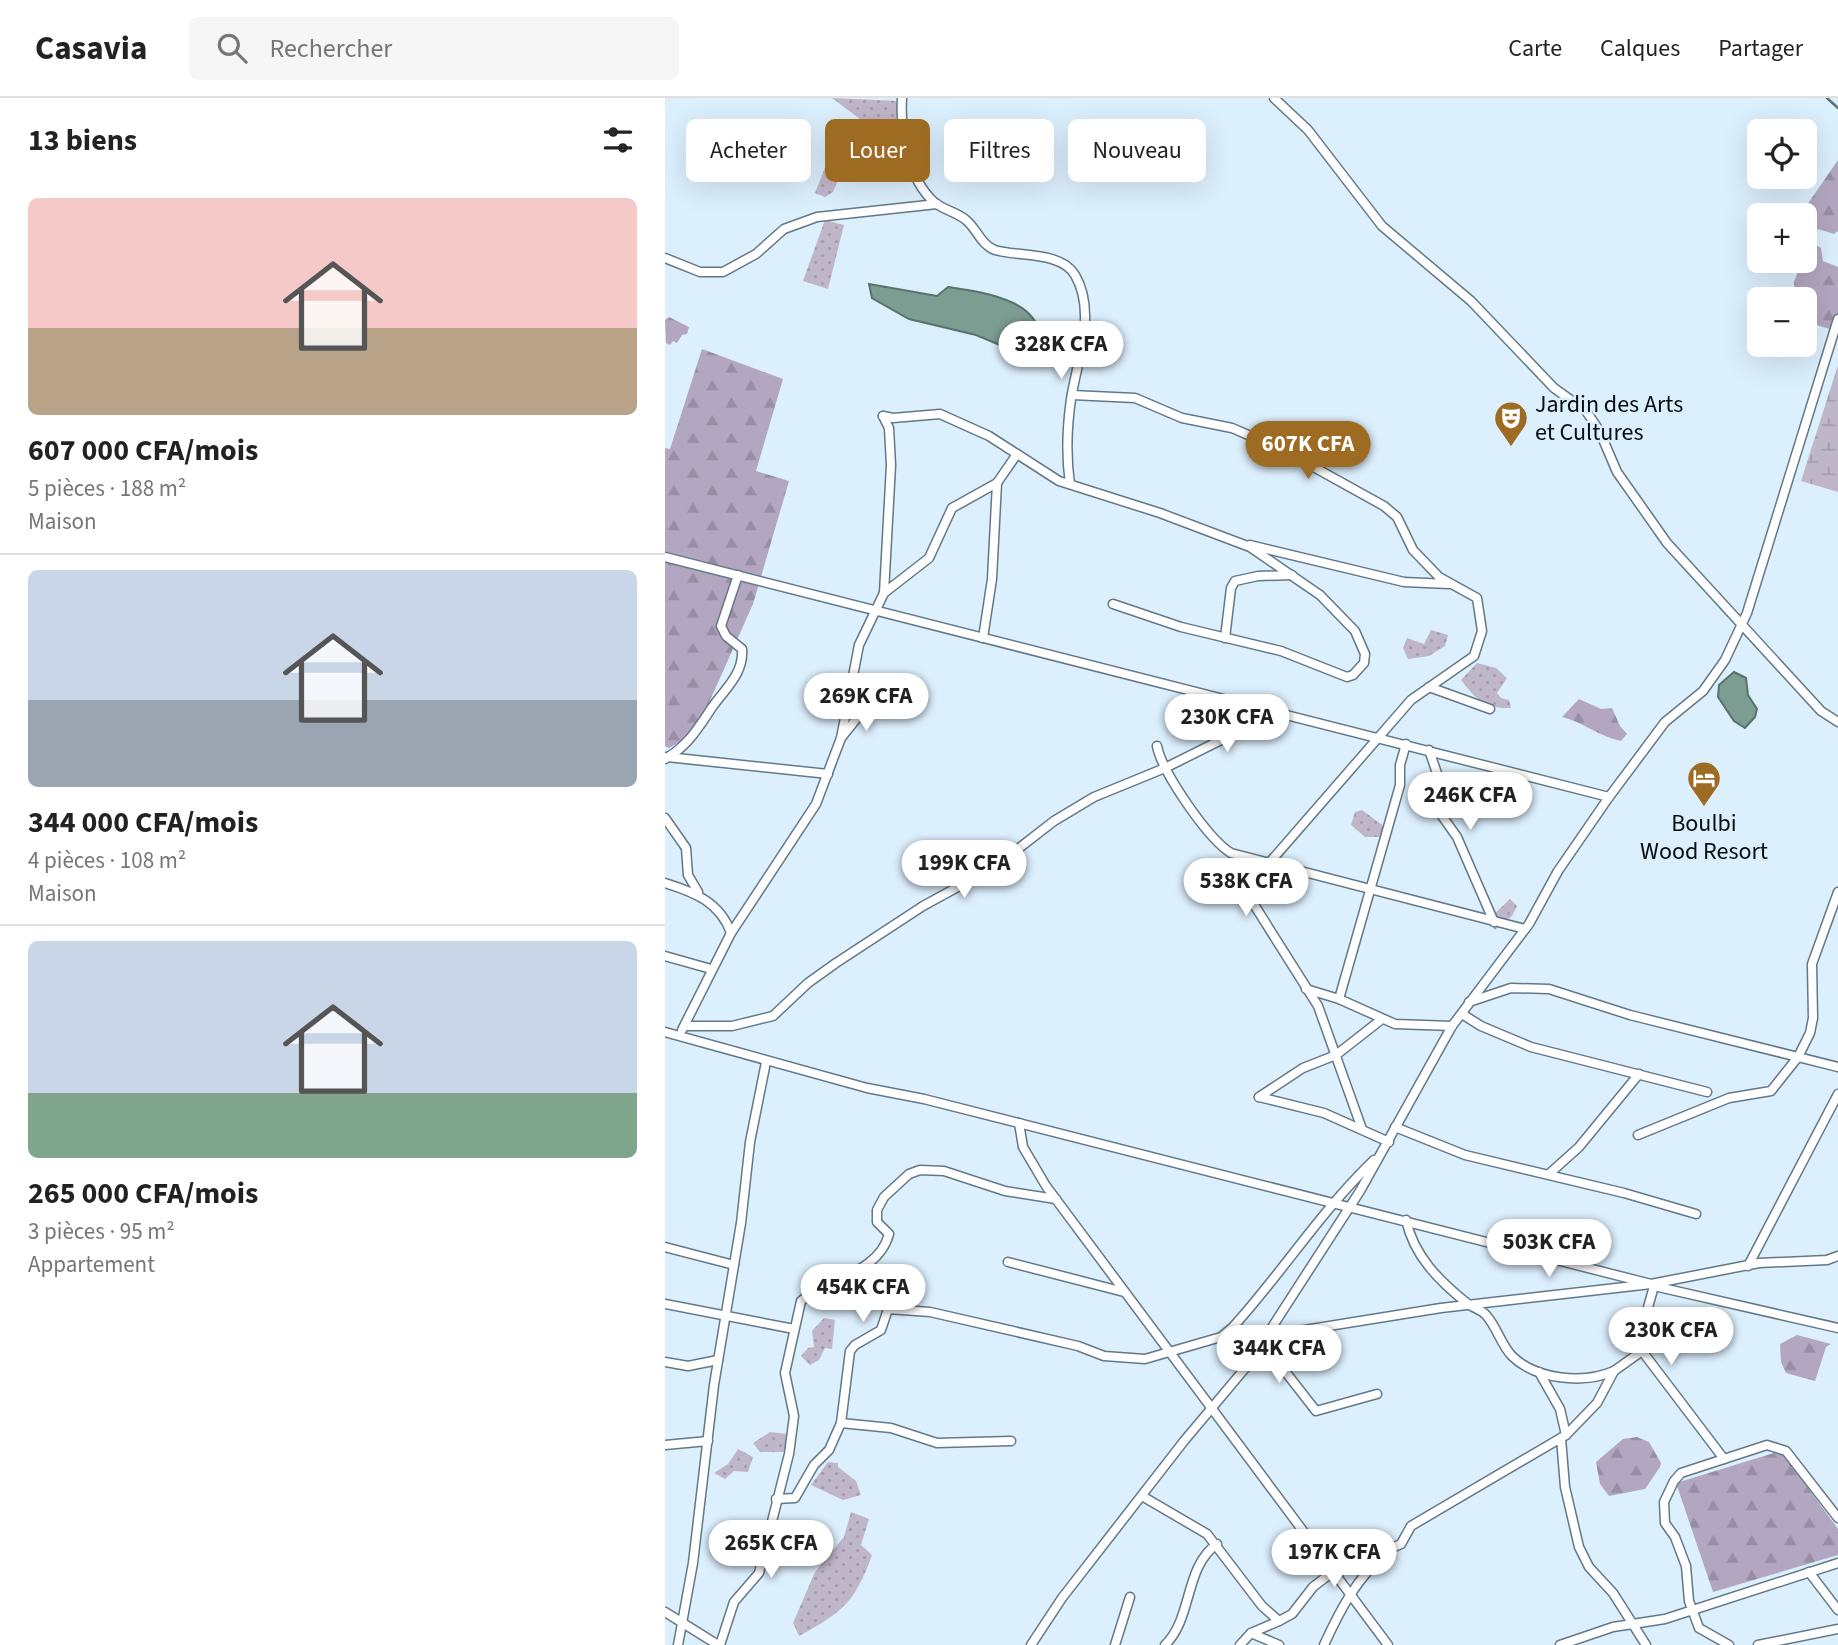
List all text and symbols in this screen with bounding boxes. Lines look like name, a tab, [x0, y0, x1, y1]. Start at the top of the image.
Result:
search box	[189, 17, 679, 80]
text: Casavia	[35, 25, 147, 72]
icon: search	[213, 29, 251, 67]
text: Rechercher	[269, 30, 392, 67]
text: Carte	[1508, 31, 1562, 66]
text: Calques	[1600, 31, 1680, 66]
text: Partager	[1718, 31, 1803, 66]
text: 13 biens	[28, 119, 137, 162]
chip: Acheter	[686, 119, 811, 182]
chip: Louer	[825, 119, 930, 182]
chip: Filtres	[944, 119, 1054, 182]
chip: Nouveau	[1068, 119, 1206, 182]
map controls	[1747, 119, 1817, 357]
button: locate	[1747, 119, 1817, 189]
icon: filters	[599, 121, 637, 159]
button: +	[1747, 203, 1817, 273]
icon: home	[270, 243, 396, 369]
button: −	[1747, 287, 1817, 357]
pin: 328K CFA	[989, 322, 1133, 381]
text: 328K CFA	[1015, 327, 1107, 360]
place label: Jardin des Arts et Cultures	[1535, 387, 1683, 450]
theatre icon: Jardin des Arts et Cultures	[1492, 399, 1530, 448]
pin: 607K CFA	[1236, 422, 1380, 481]
text: 607K CFA	[1262, 427, 1354, 460]
text: 607 000 CFA/mois	[28, 429, 258, 472]
text: 5 pièces · 188 m²	[28, 472, 186, 505]
text: Maison	[28, 505, 97, 538]
icon: home	[270, 615, 396, 741]
pin: 269K CFA	[794, 674, 938, 733]
text: 269K CFA	[820, 679, 912, 712]
pin: 230K CFA	[1155, 694, 1299, 754]
text: 230K CFA	[1181, 700, 1273, 733]
hotel icon: Boulbi Wood Resort	[1685, 759, 1723, 808]
pin: 246K CFA	[1398, 772, 1542, 832]
text: 246K CFA	[1424, 778, 1516, 811]
text: 344 000 CFA/mois	[28, 801, 258, 844]
place label: Boulbi Wood Resort	[1640, 806, 1768, 869]
pin: 199K CFA	[892, 840, 1036, 900]
text: 4 pièces · 108 m²	[28, 844, 186, 877]
text: 199K CFA	[918, 846, 1010, 879]
pin: 538K CFA	[1174, 858, 1318, 918]
text: 538K CFA	[1200, 864, 1292, 897]
text: Maison	[28, 877, 97, 910]
icon: home	[270, 986, 396, 1112]
text: 265 000 CFA/mois	[28, 1172, 258, 1215]
text: 3 pièces · 95 m²	[28, 1215, 175, 1248]
pin: 503K CFA	[1477, 1220, 1621, 1279]
text: 503K CFA	[1503, 1225, 1595, 1258]
text: Appartement	[28, 1248, 155, 1281]
pin: 454K CFA	[791, 1264, 935, 1324]
text: 454K CFA	[817, 1270, 909, 1303]
pin: 230K CFA	[1599, 1308, 1743, 1367]
text: 230K CFA	[1625, 1313, 1717, 1346]
pin: 344K CFA	[1207, 1326, 1351, 1385]
text: 344K CFA	[1233, 1331, 1325, 1364]
pin: 265K CFA	[699, 1520, 843, 1580]
text: 265K CFA	[725, 1526, 817, 1559]
pin: 197K CFA	[1262, 1530, 1406, 1589]
text: 197K CFA	[1288, 1535, 1380, 1568]

